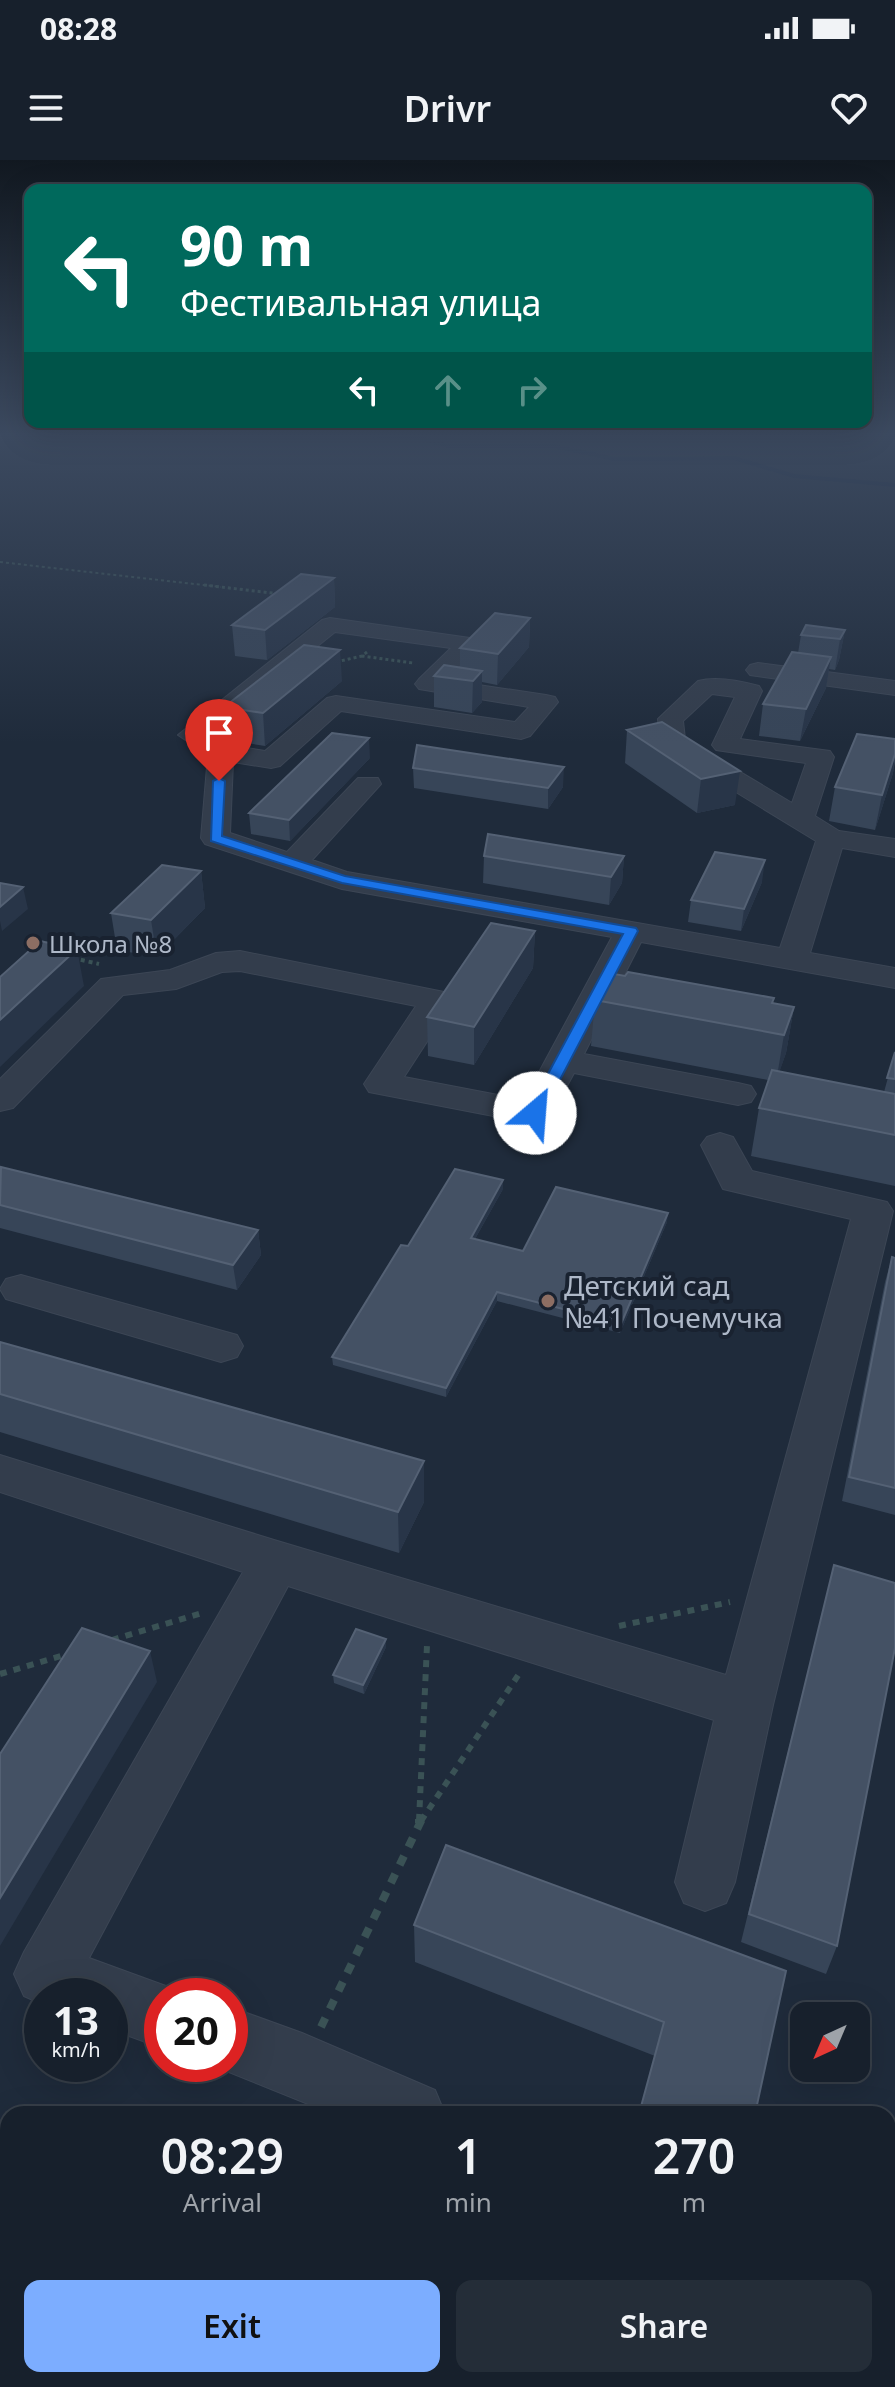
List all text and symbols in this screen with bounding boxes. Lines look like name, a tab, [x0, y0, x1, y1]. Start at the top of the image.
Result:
text: 08:28	[40, 8, 117, 49]
text: Drivr	[404, 84, 491, 133]
icon: menu	[24, 86, 68, 130]
icon: heart	[827, 86, 871, 130]
text: 90 m	[180, 206, 313, 282]
icon: left	[48, 216, 152, 320]
text: Фестивальная улица	[180, 278, 541, 327]
icon: left	[342, 368, 386, 412]
icon: ahead	[426, 368, 470, 412]
icon: right	[510, 368, 554, 412]
pin	[185, 699, 253, 781]
icon: arrive	[197, 711, 241, 755]
place label: Школа №8	[49, 927, 172, 960]
marker: Школа №8	[24, 934, 42, 952]
position arrow	[493, 1071, 577, 1155]
place label: Детский сад №41 Почемучка	[564, 1266, 783, 1336]
marker: Детский сад №41 Почемучка	[539, 1292, 557, 1310]
speed limit sign: 20	[144, 1978, 248, 2082]
text: 13	[53, 1992, 99, 2047]
north arrow	[790, 2002, 870, 2082]
map controls	[790, 2002, 870, 2082]
text: km/h	[51, 2036, 101, 2063]
text: 08:29	[161, 2123, 284, 2188]
text: 1	[455, 2123, 482, 2188]
text: 270	[653, 2123, 735, 2188]
text: Arrival	[183, 2184, 262, 2220]
text: min	[445, 2184, 492, 2220]
text: m	[682, 2184, 706, 2220]
button: Exit	[24, 2280, 440, 2372]
button: Share	[456, 2280, 872, 2372]

